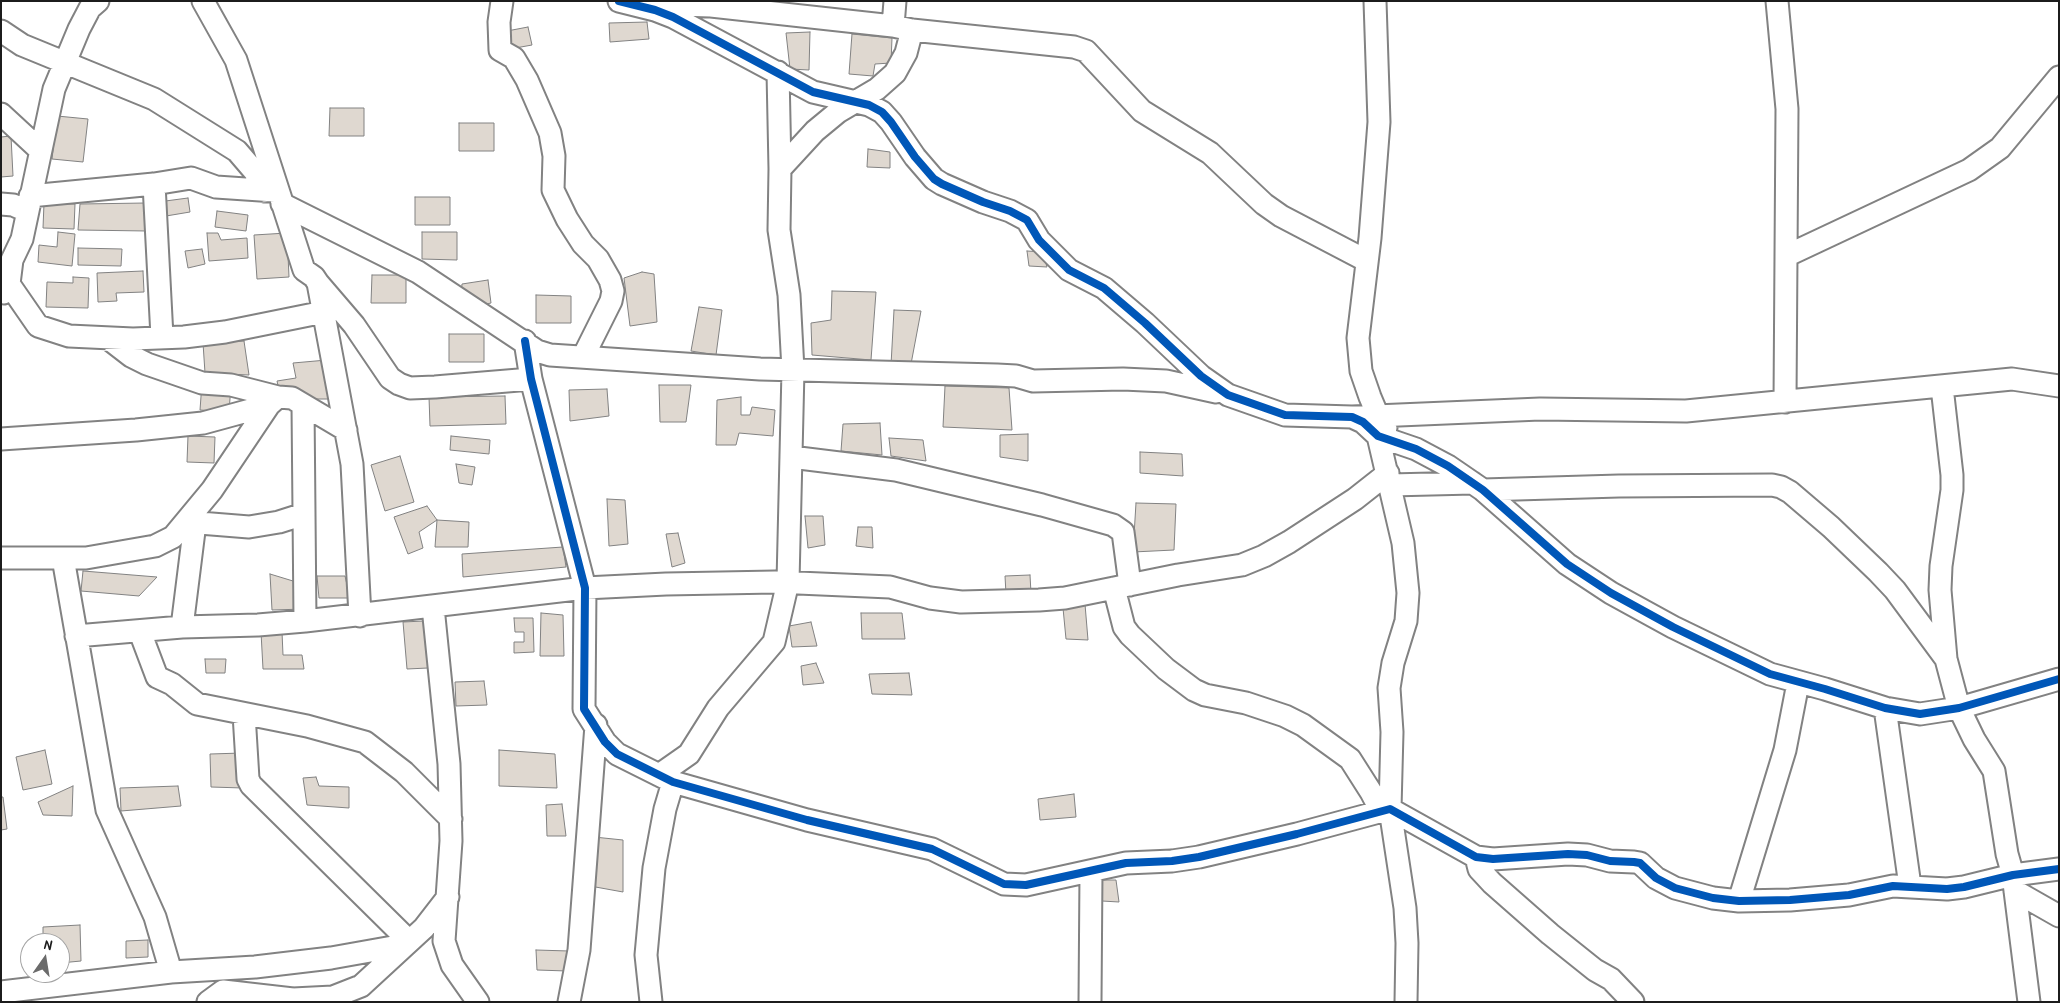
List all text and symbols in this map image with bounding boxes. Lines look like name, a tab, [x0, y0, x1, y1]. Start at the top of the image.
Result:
north arrow	[20, 933, 70, 983]
text: N	[42, 934, 54, 954]

